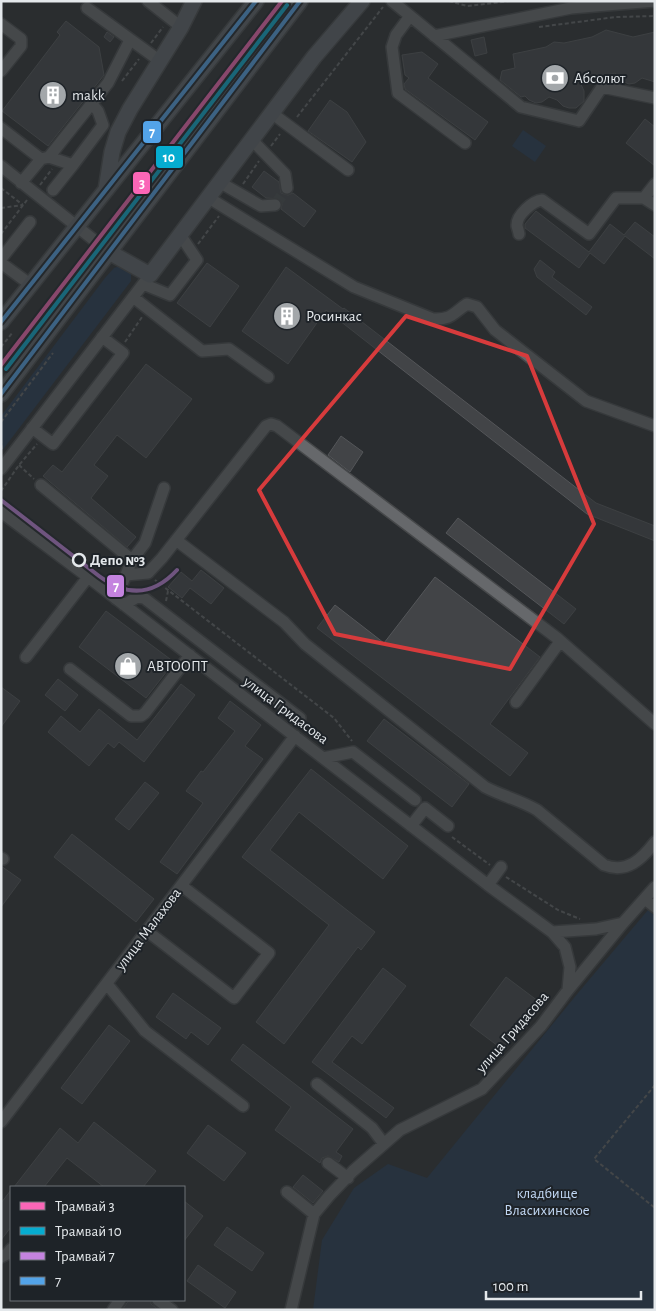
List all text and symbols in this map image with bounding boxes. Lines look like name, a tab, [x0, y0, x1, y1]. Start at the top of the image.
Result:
bank icon: Абсолют	[540, 63, 570, 93]
place label: Абсолют	[574, 71, 626, 86]
building icon: makk	[38, 80, 68, 110]
place label: makk	[72, 88, 105, 103]
line badge: 7	[142, 120, 162, 144]
text: 7	[149, 126, 155, 140]
line badge: 10	[155, 145, 184, 169]
text: 10	[163, 151, 175, 165]
line badge: 3	[132, 171, 151, 195]
text: 3	[139, 177, 145, 191]
building icon: Росинкас	[272, 301, 302, 331]
place label: Росинкас	[306, 309, 362, 324]
marker: Депо №3	[72, 553, 86, 567]
place label: Депо №3	[90, 553, 145, 568]
line badge: 7	[106, 574, 125, 598]
text: 7	[113, 580, 119, 594]
shop icon: АВТООПТ	[113, 651, 143, 681]
place label: АВТООПТ	[147, 659, 208, 674]
street label: улица Гридасова	[240, 673, 331, 747]
street label: улица Малахова	[112, 885, 184, 974]
street label: улица Гридасова	[473, 989, 552, 1076]
legend	[10, 1186, 185, 1301]
park label: кладбище Власихинское	[504, 1186, 590, 1218]
text: Трамвай 3	[55, 1199, 115, 1214]
text: Трамвай 10	[55, 1224, 122, 1239]
text: Трамвай 7	[55, 1249, 115, 1264]
scale bar	[486, 1268, 641, 1300]
text: 7	[55, 1274, 61, 1289]
text: 100 m	[493, 1279, 528, 1294]

